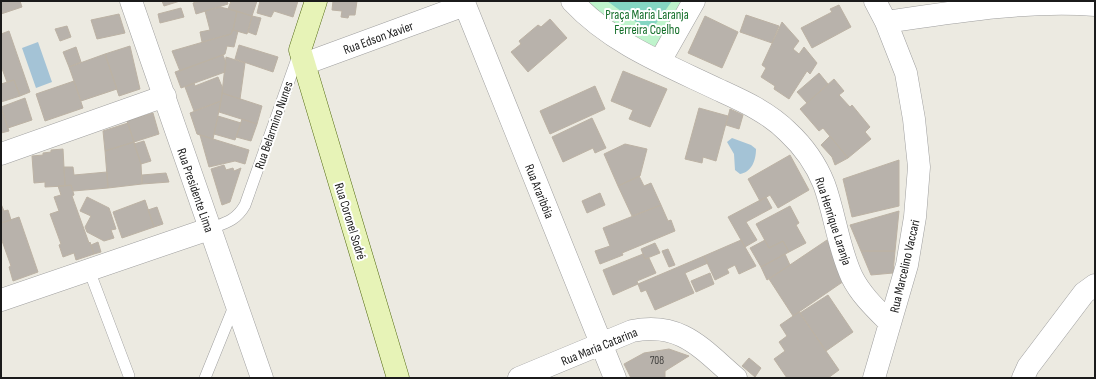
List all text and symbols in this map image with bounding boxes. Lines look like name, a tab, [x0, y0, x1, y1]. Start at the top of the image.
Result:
park label: Praça Maria Laranja Ferreira Coelho	[605, 7, 689, 38]
street label: Rua Edson Xavier	[341, 18, 416, 58]
street label: Rua Belarmino Nunes	[251, 79, 297, 171]
street label: Rua Presidente Lima	[173, 146, 217, 234]
street label: Rua Araribóia	[521, 162, 557, 221]
street label: Rua Henrique Laranja	[811, 175, 855, 267]
street label: Rua Coronel Sodré	[331, 181, 369, 262]
street label: Rua Marcelino Vaccari	[886, 218, 923, 314]
street label: Rua Maria Catarina	[559, 324, 640, 370]
house number: 708	[650, 354, 664, 367]

